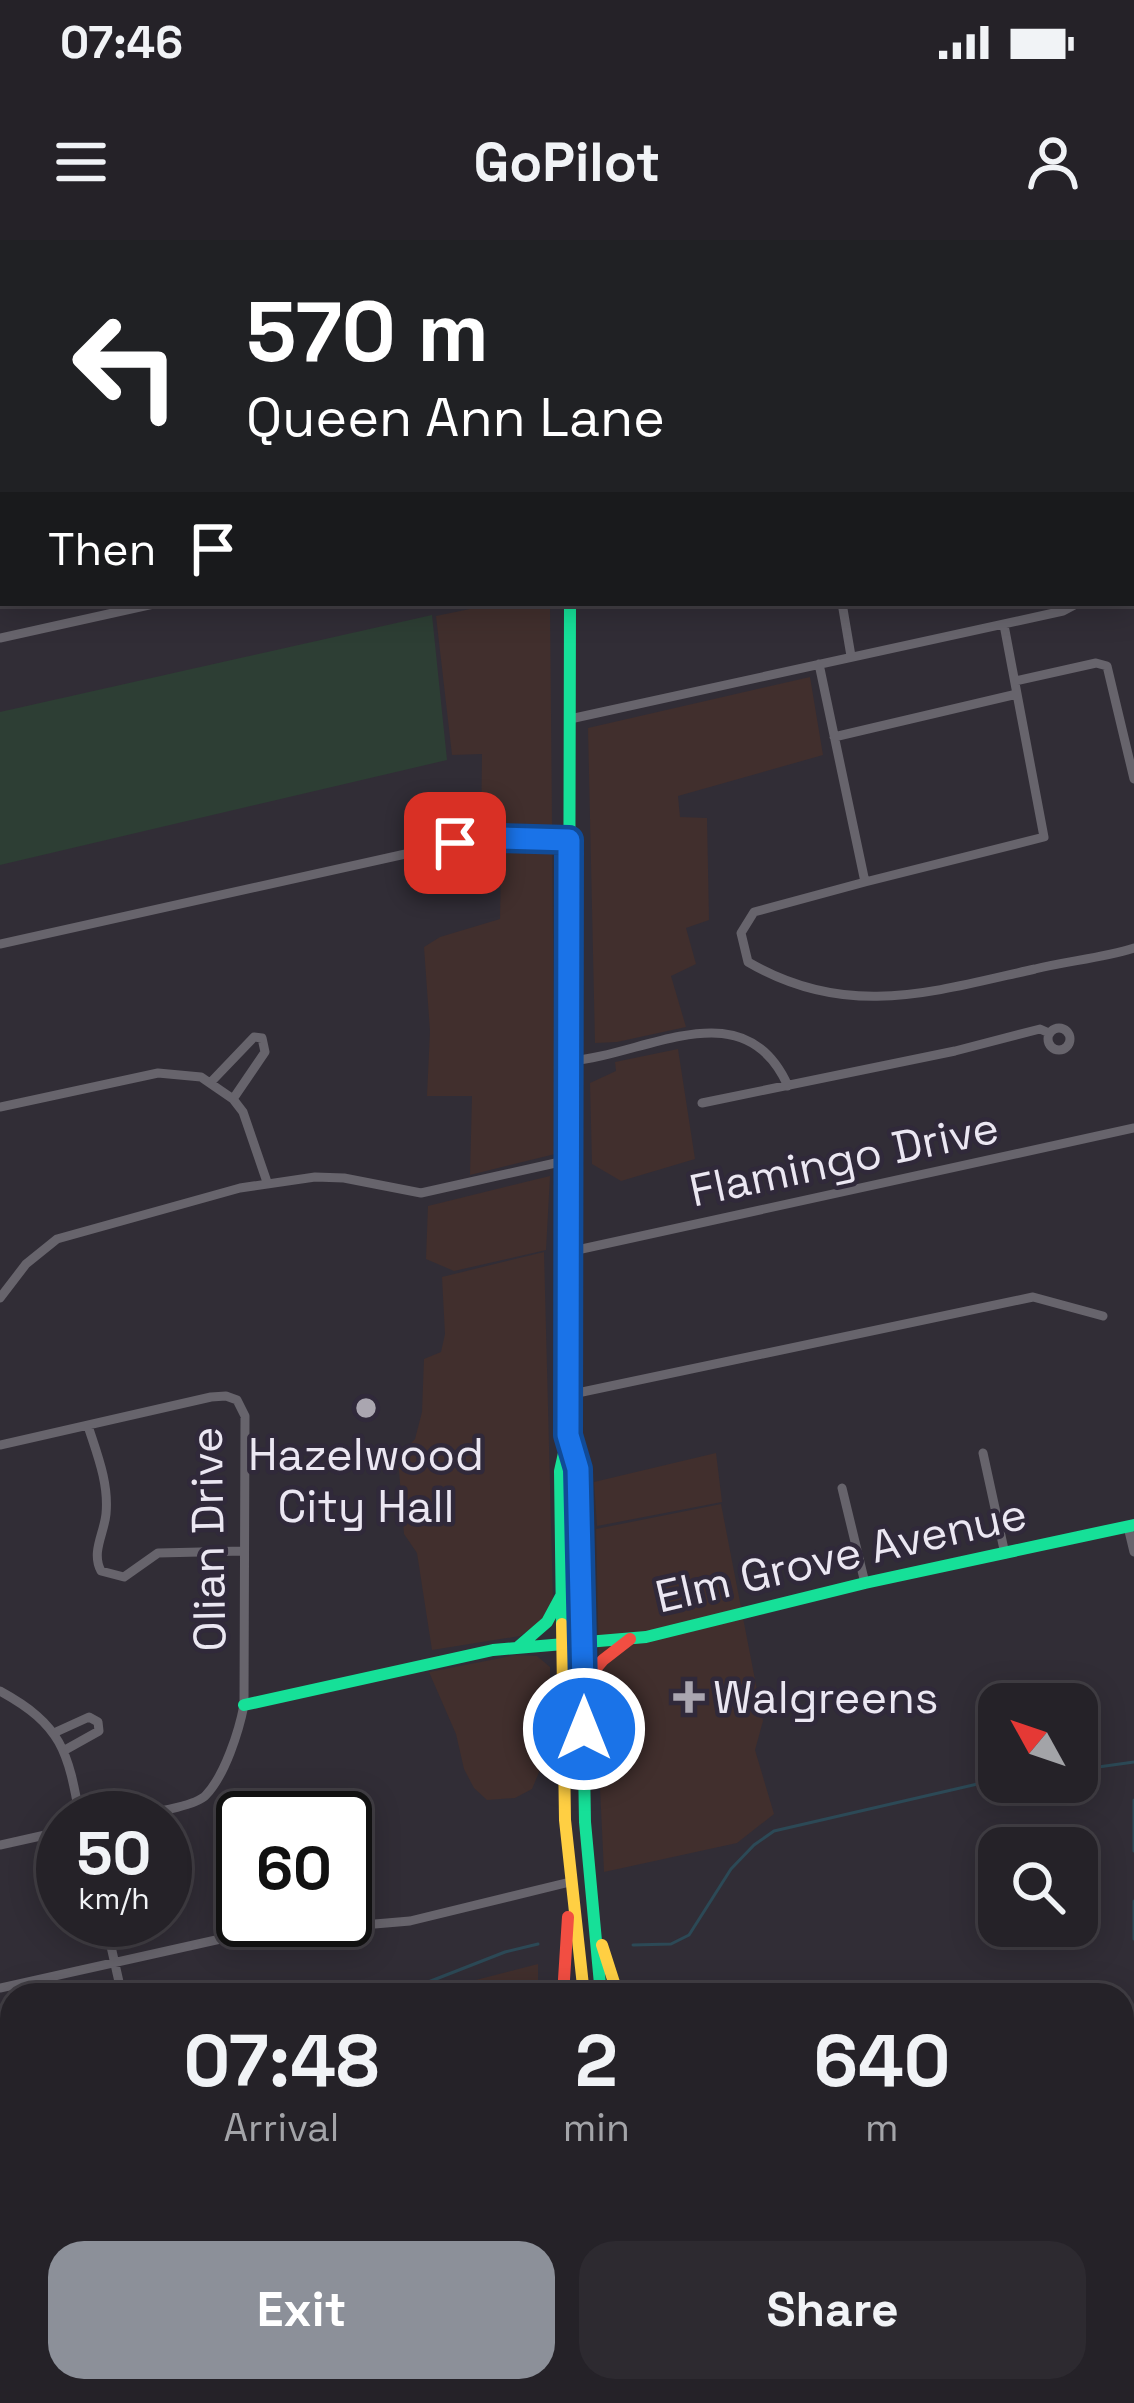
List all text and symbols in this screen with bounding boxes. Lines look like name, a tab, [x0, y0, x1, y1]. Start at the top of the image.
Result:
text: 07:46	[60, 14, 183, 71]
text: GoPilot	[474, 128, 660, 197]
icon: menu	[48, 129, 114, 195]
icon: person	[1020, 129, 1086, 195]
text: 570 m	[246, 278, 489, 386]
icon: left	[48, 288, 204, 444]
text: Queen Ann Lane	[246, 383, 665, 452]
icon: arrive	[180, 516, 246, 582]
text: Then	[48, 521, 156, 578]
pin	[404, 792, 506, 894]
icon: arrive	[422, 810, 488, 876]
street label: Flamingo Drive	[684, 1098, 1004, 1220]
marker: Hazelwood City Hall	[353, 1395, 379, 1421]
street label: Olian Drive	[178, 1426, 238, 1652]
place label: Hazelwood City Hall	[248, 1426, 484, 1535]
street label: Elm Grove Avenue	[650, 1485, 1032, 1625]
position arrow	[521, 1666, 647, 1792]
place label: Walgreens	[713, 1669, 938, 1726]
north arrow	[978, 1683, 1098, 1803]
map controls	[978, 1683, 1098, 1947]
marker: Walgreens	[676, 1684, 702, 1710]
speed limit sign: 60	[216, 1791, 372, 1947]
text: 50	[77, 1815, 151, 1892]
button: search	[978, 1827, 1098, 1947]
text: km/h	[78, 1879, 150, 1918]
text: 07:48	[184, 2015, 379, 2107]
text: 2	[575, 2015, 618, 2107]
text: 640	[813, 2015, 950, 2107]
text: Arrival	[223, 2103, 339, 2152]
text: min	[563, 2103, 630, 2152]
text: m	[865, 2103, 899, 2152]
button: Exit	[48, 2241, 555, 2379]
button: Share	[579, 2241, 1086, 2379]

